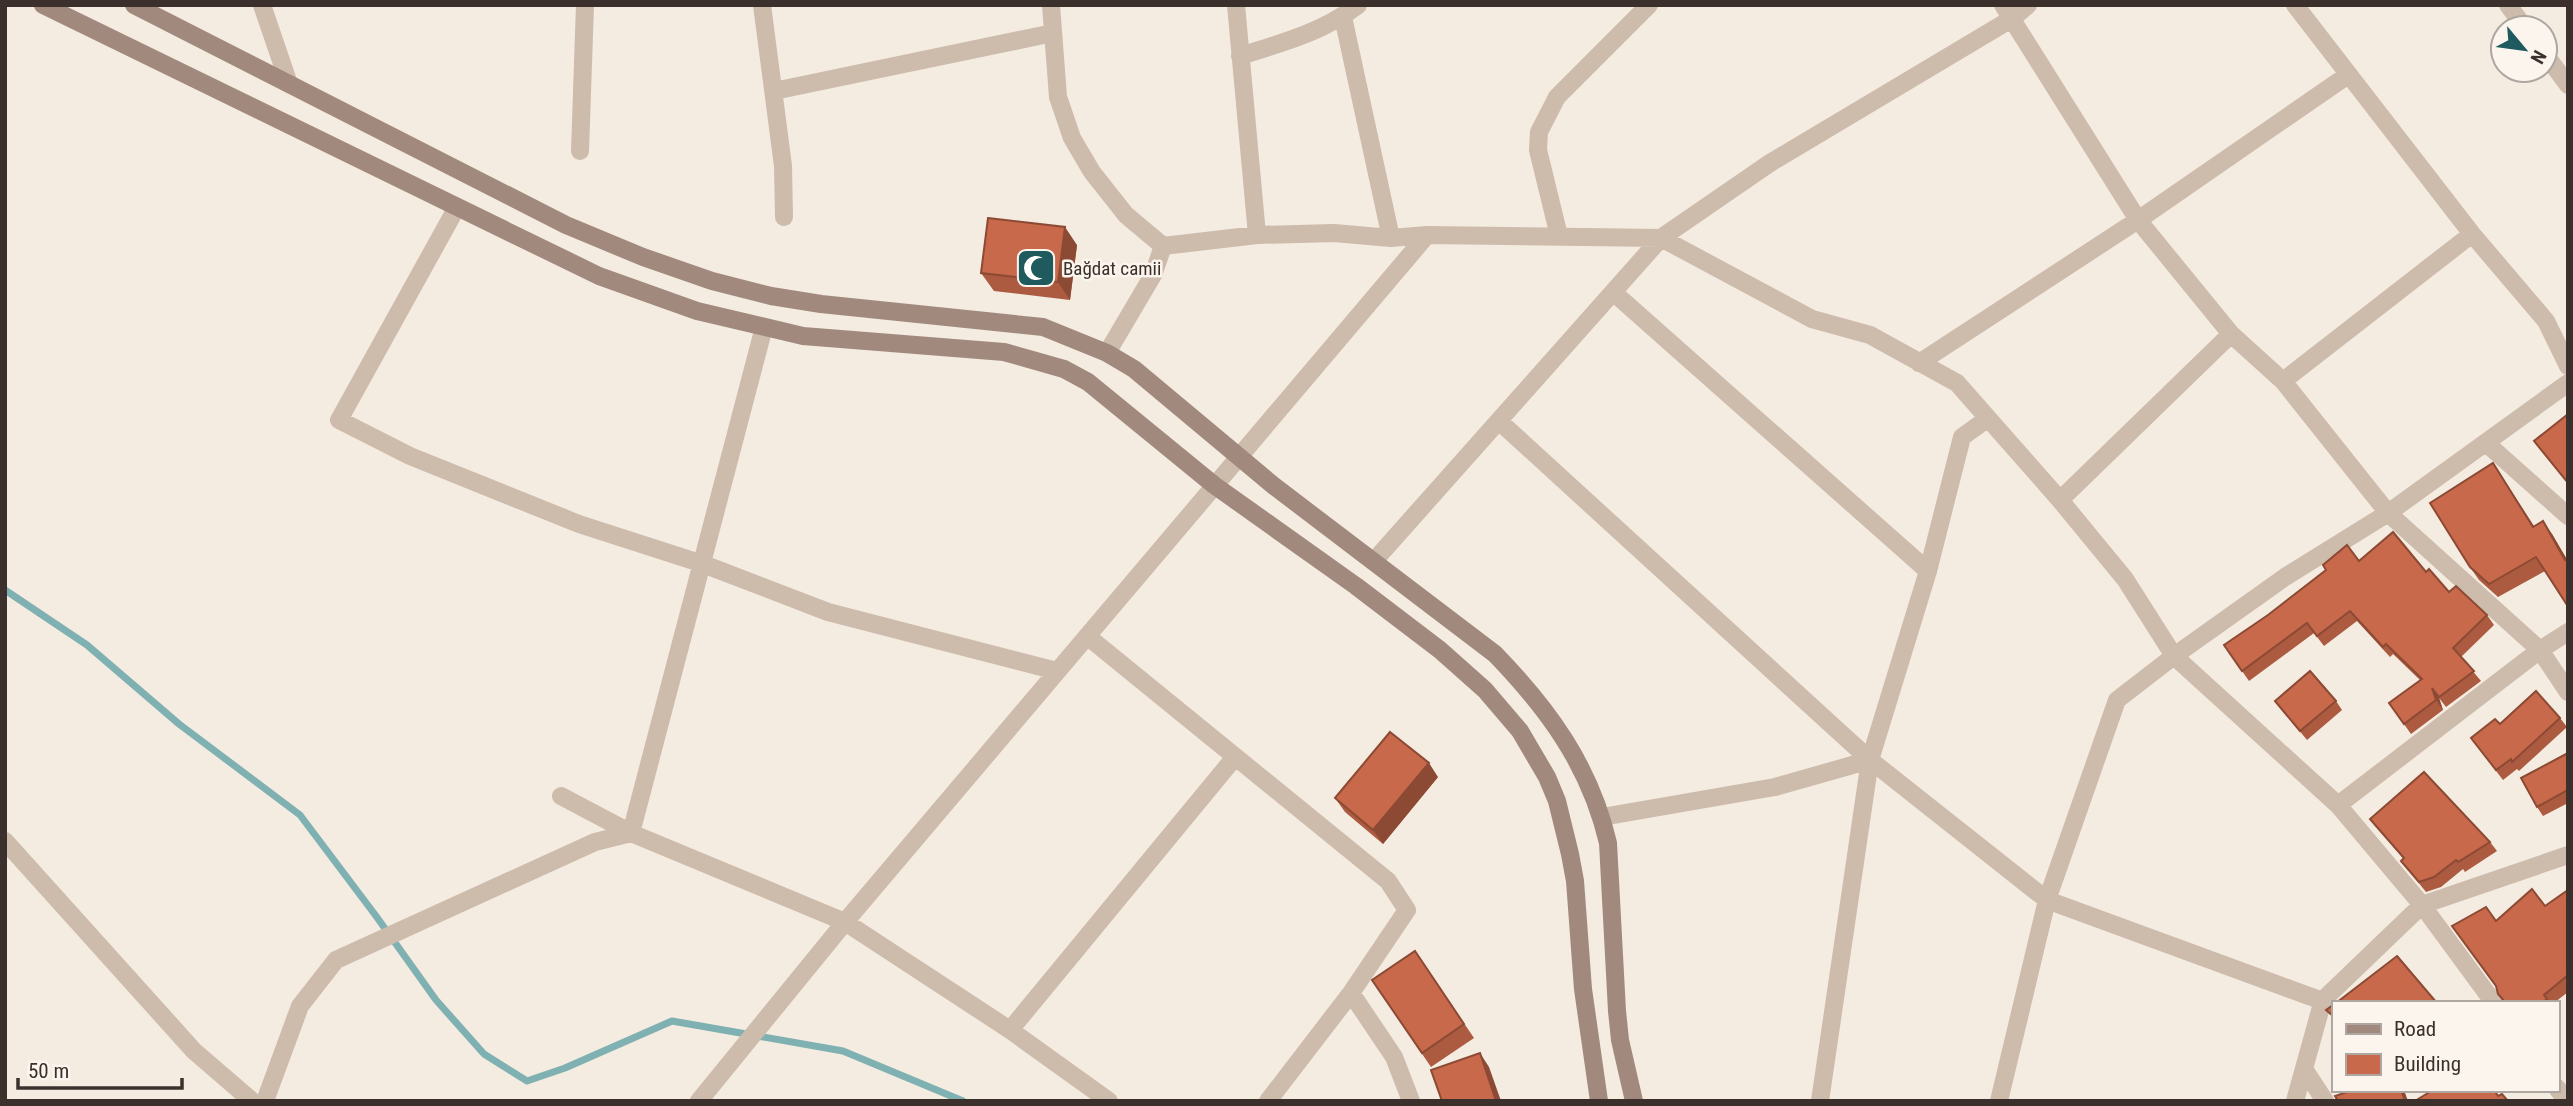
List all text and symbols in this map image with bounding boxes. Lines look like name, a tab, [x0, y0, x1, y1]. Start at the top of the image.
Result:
north arrow	[2489, 14, 2559, 84]
text: N	[2526, 46, 2551, 68]
mosque icon: Bağdat camii	[1015, 247, 1057, 289]
place label: Bağdat camii	[1063, 257, 1161, 280]
legend	[2332, 1001, 2559, 1092]
text: Road	[2394, 1017, 2436, 1041]
scale bar	[18, 1046, 182, 1090]
text: Building	[2394, 1052, 2461, 1076]
text: 50 m	[28, 1059, 69, 1083]

